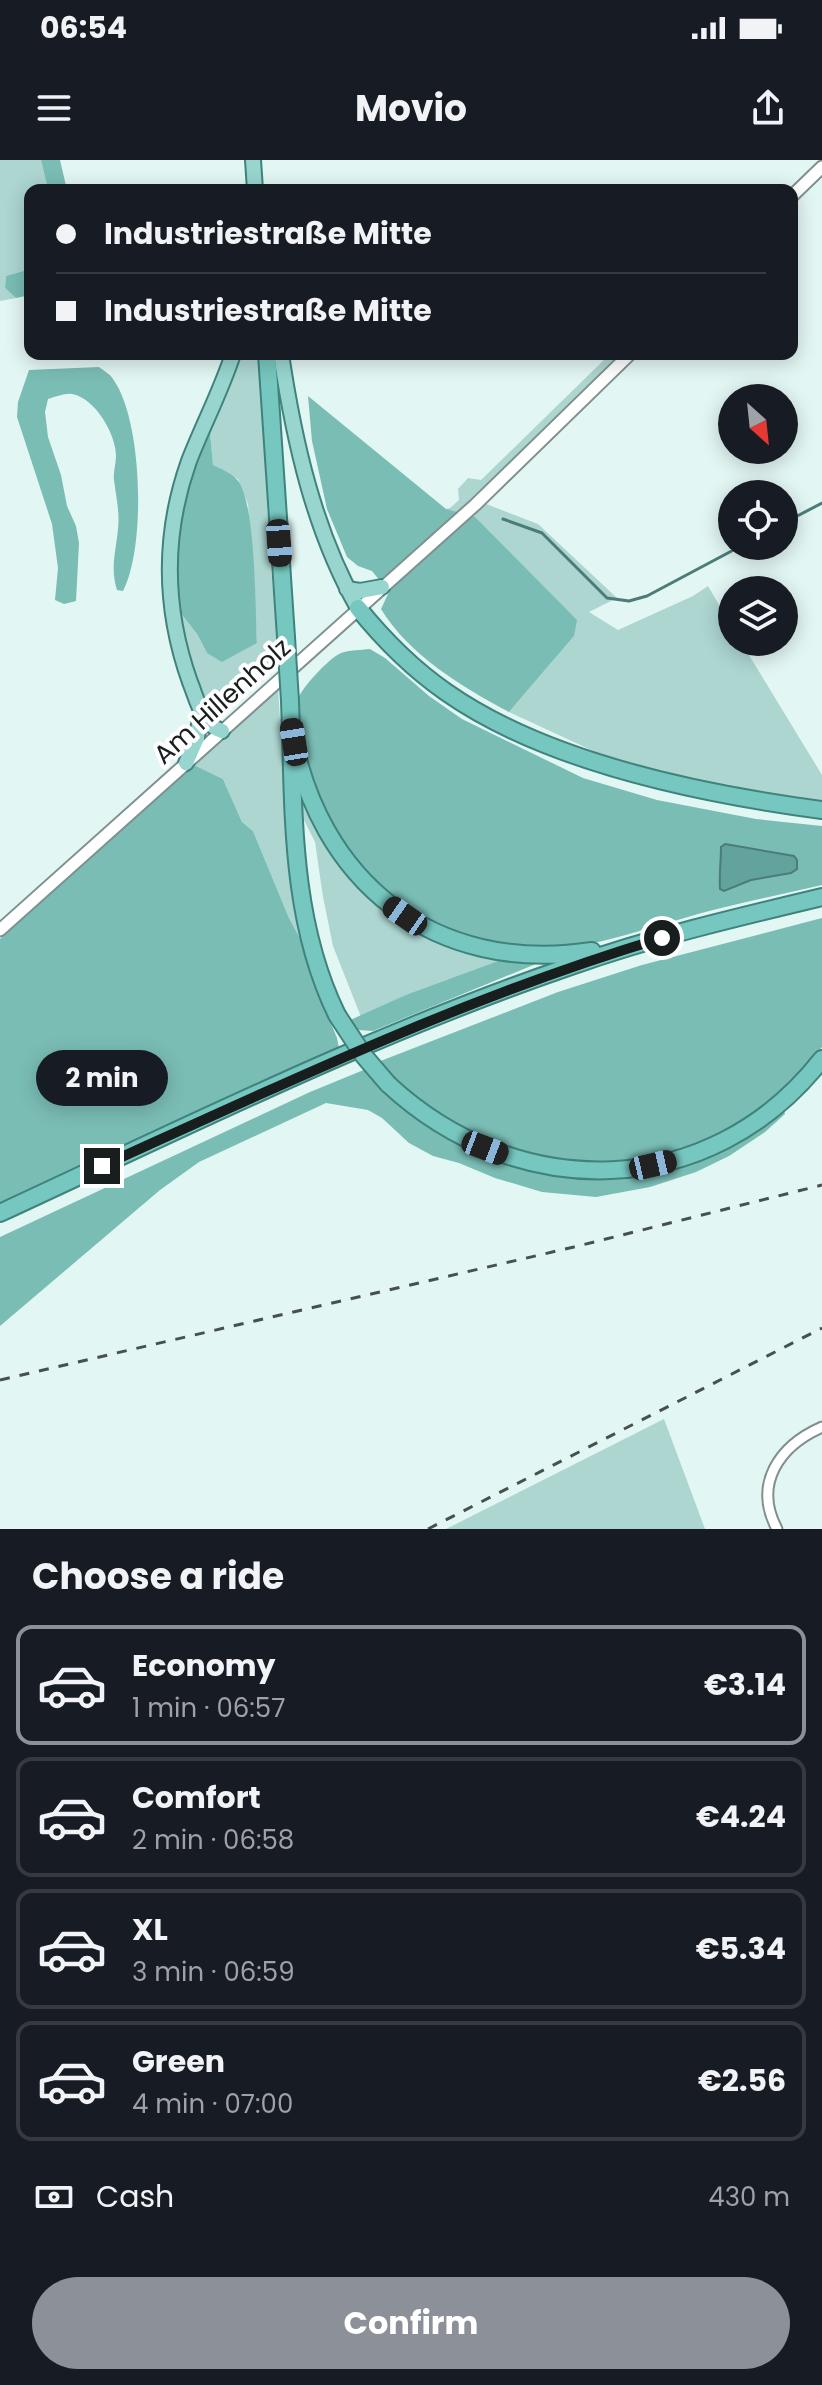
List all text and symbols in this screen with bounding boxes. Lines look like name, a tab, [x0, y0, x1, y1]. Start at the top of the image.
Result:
text: 06:54	[40, 6, 127, 49]
text: Movio	[355, 83, 467, 134]
icon: menu	[32, 86, 76, 130]
icon: share	[746, 86, 790, 130]
text: Industriestraße Mitte	[104, 212, 432, 255]
text: Industriestraße Mitte	[104, 289, 432, 332]
north arrow	[718, 384, 798, 464]
map controls	[718, 384, 798, 656]
button: locate	[718, 480, 798, 560]
car	[265, 518, 293, 568]
button: layers	[718, 576, 798, 656]
street label: Am Hillenholz	[146, 630, 298, 772]
car	[278, 716, 310, 768]
car	[378, 892, 432, 940]
route start	[644, 920, 680, 956]
callout: 2 min	[36, 1050, 168, 1106]
text: 2 min	[65, 1060, 139, 1096]
car	[458, 1128, 512, 1168]
route end	[84, 1148, 120, 1184]
car	[627, 1148, 679, 1182]
text: Choose a ride	[32, 1551, 284, 1602]
text: Economy	[132, 1644, 276, 1687]
icon: car	[36, 1649, 108, 1721]
text: €3.14	[704, 1663, 786, 1706]
text: 1 min · 06:57	[132, 1690, 285, 1726]
text: Comfort	[132, 1776, 261, 1819]
icon: car	[36, 1781, 108, 1853]
text: €4.24	[696, 1795, 786, 1838]
text: 2 min · 06:58	[132, 1822, 294, 1858]
text: XL	[132, 1908, 168, 1951]
icon: car	[36, 1913, 108, 1985]
text: €5.34	[696, 1927, 786, 1970]
text: 3 min · 06:59	[132, 1954, 295, 1990]
text: Green	[132, 2040, 225, 2083]
icon: car	[36, 2045, 108, 2117]
text: €2.56	[698, 2059, 786, 2102]
text: 4 min · 07:00	[132, 2086, 293, 2122]
icon: cash	[32, 2175, 76, 2219]
text: Cash	[96, 2175, 174, 2218]
text: 430 m	[708, 2179, 790, 2215]
button: Confirm	[32, 2277, 790, 2369]

